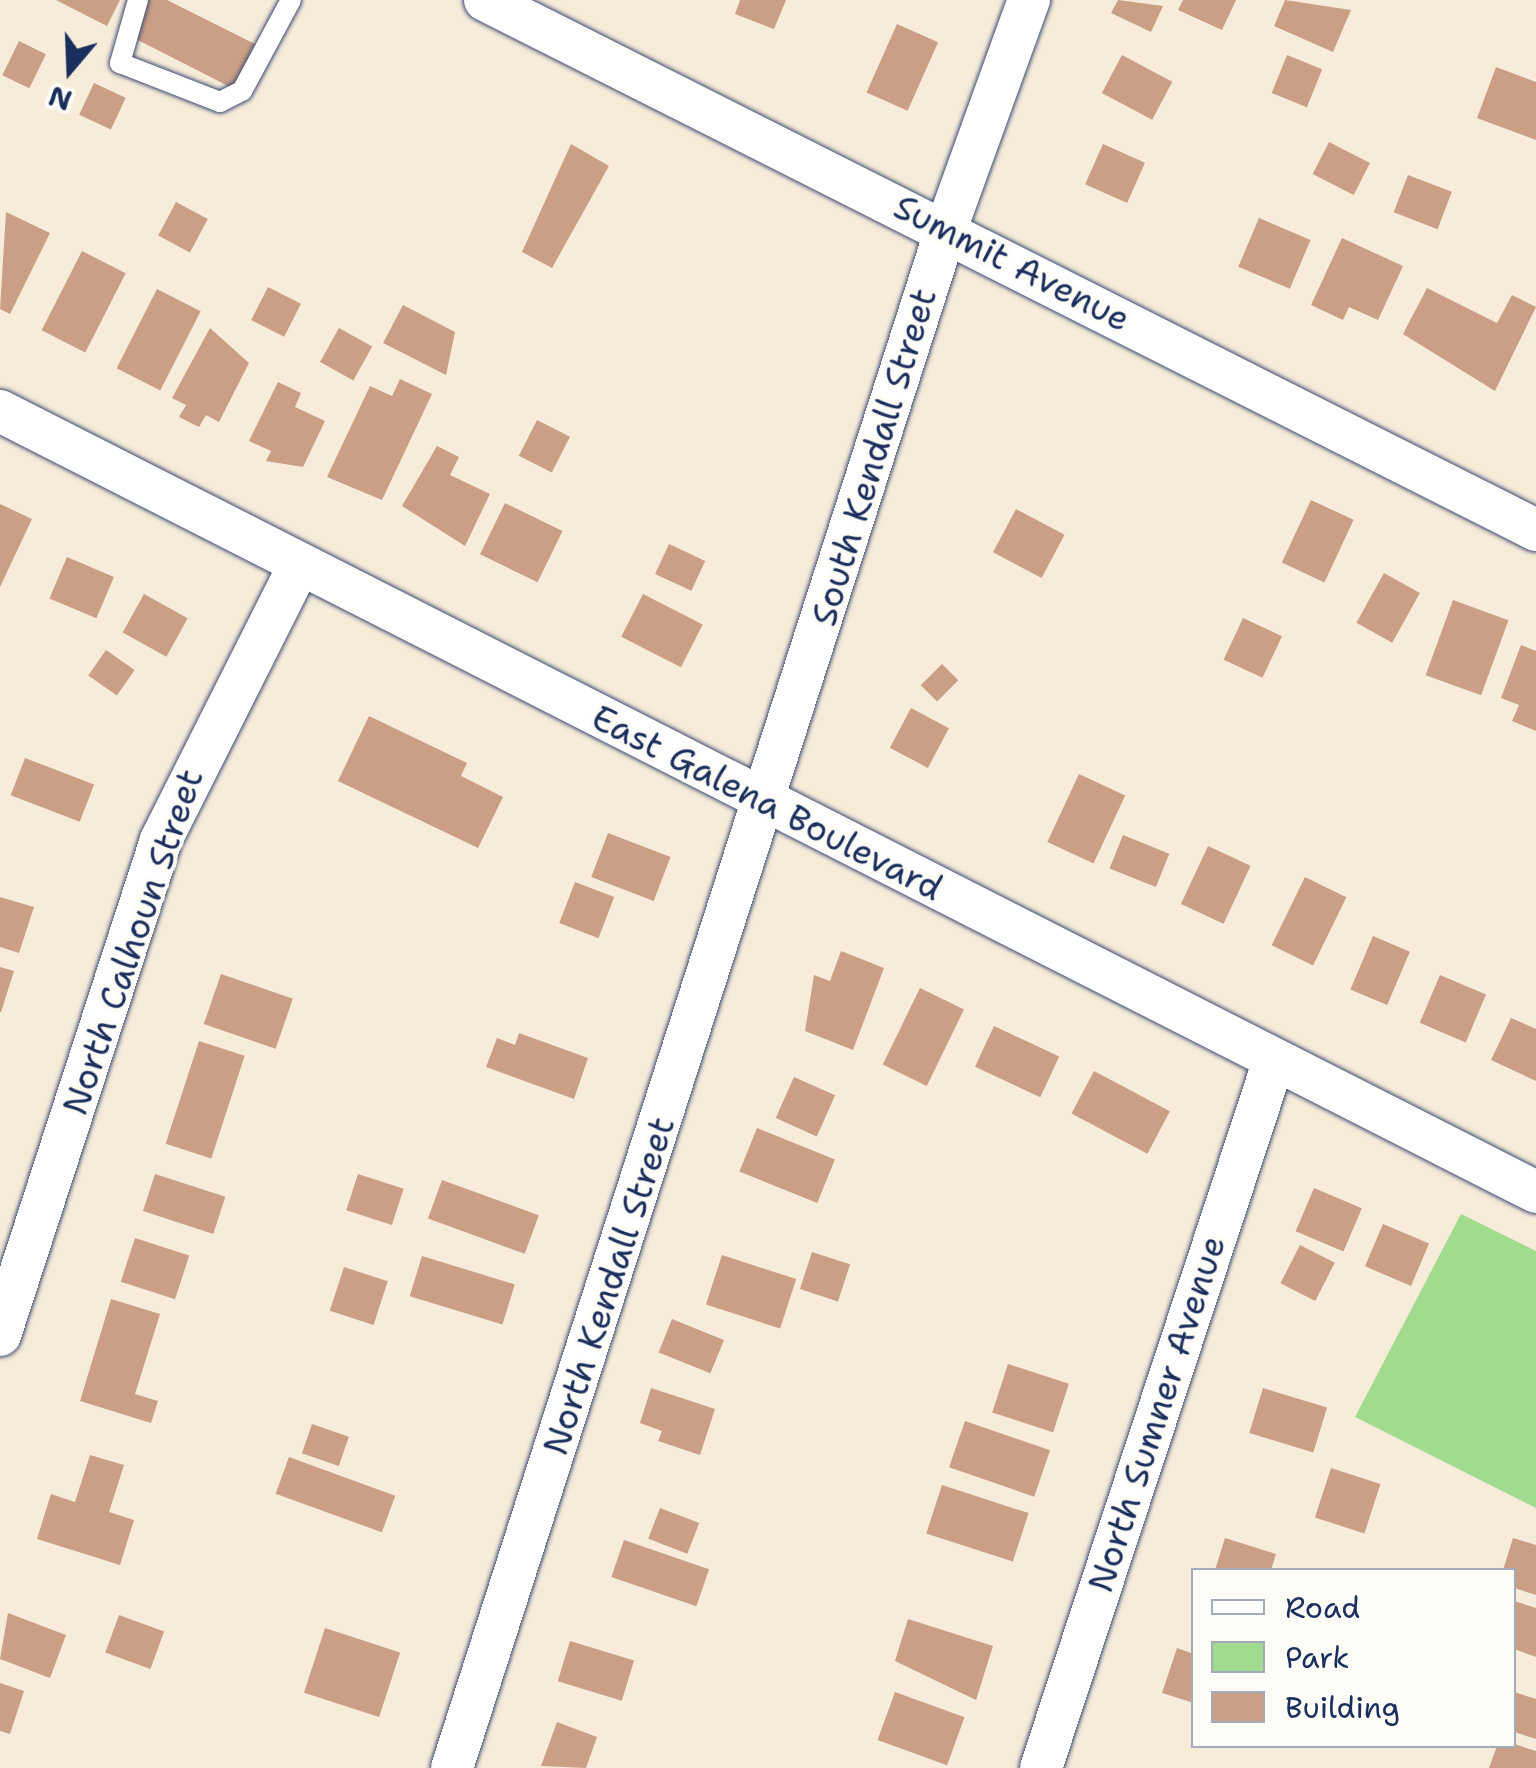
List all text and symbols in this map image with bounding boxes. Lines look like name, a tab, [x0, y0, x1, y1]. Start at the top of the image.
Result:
north arrow	[20, 20, 120, 120]
text: N	[44, 77, 77, 120]
street label: Summit Avenue	[887, 185, 1137, 341]
street label: South Kendall Street	[803, 283, 945, 631]
street label: East Galena Boulevard	[585, 696, 949, 910]
street label: North Calhoun Street	[54, 764, 212, 1120]
street label: North Kendall Street	[534, 1112, 684, 1460]
street label: North Sumner Avenue	[1080, 1231, 1234, 1597]
legend	[1191, 1568, 1516, 1748]
text: Road	[1285, 1587, 1360, 1628]
text: Park	[1285, 1637, 1349, 1678]
text: Building	[1285, 1687, 1400, 1728]

